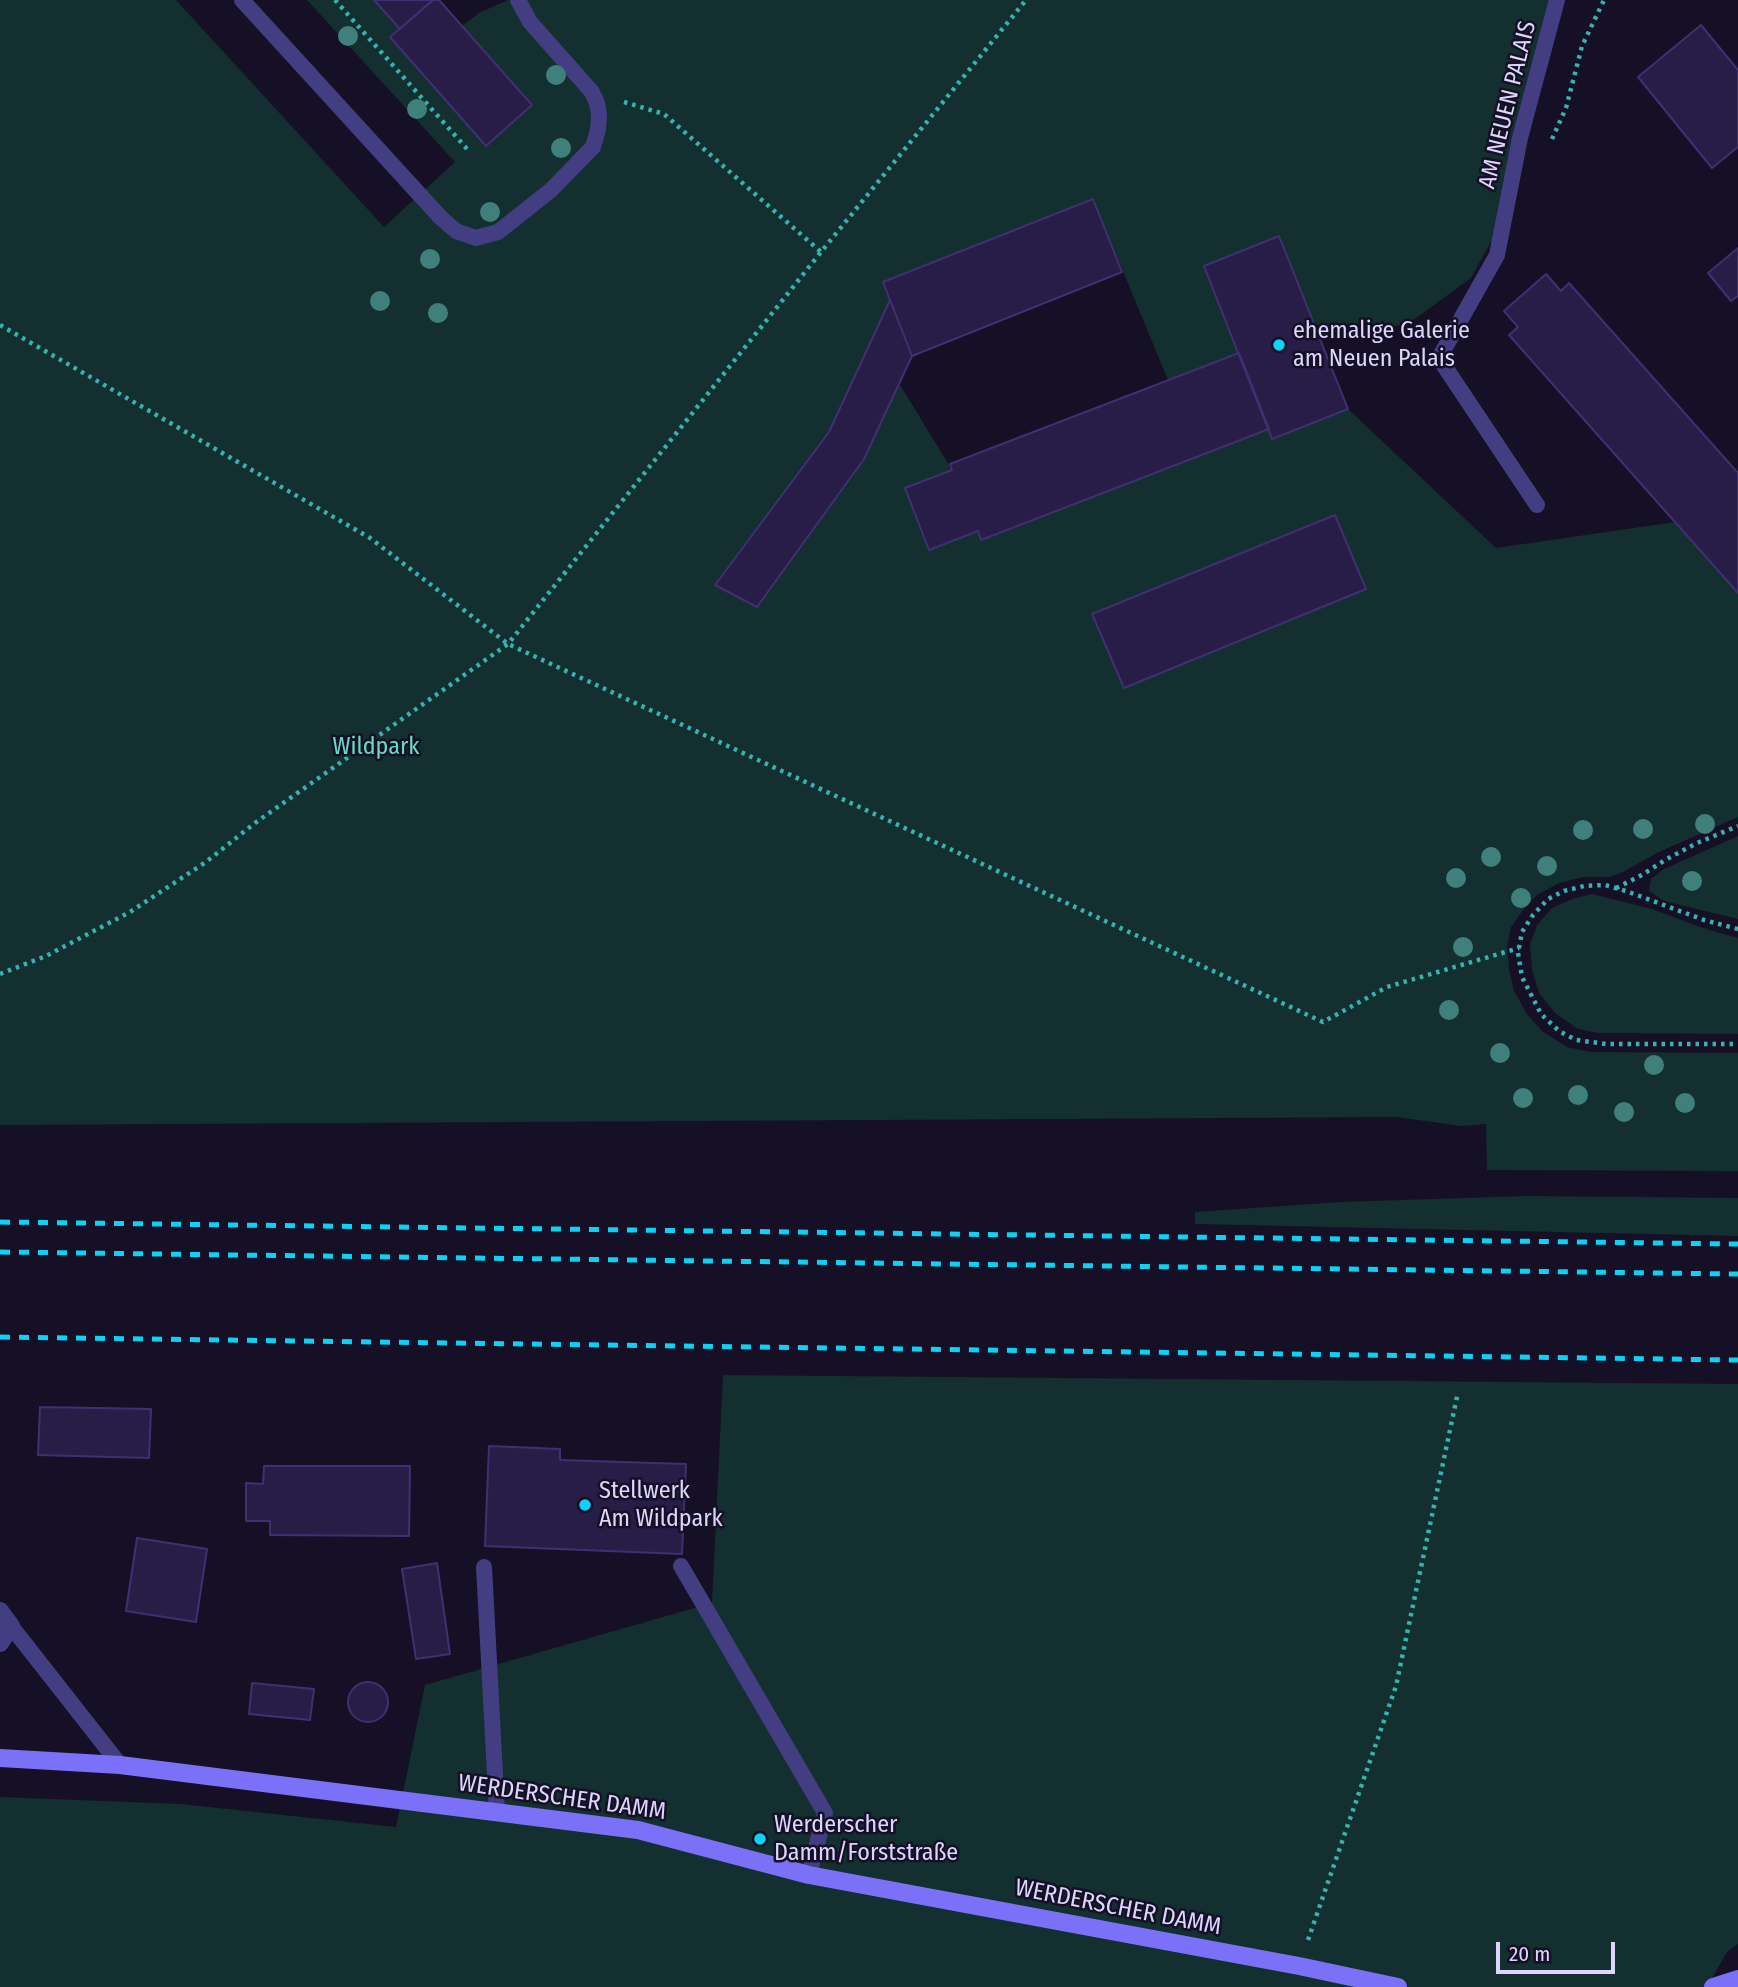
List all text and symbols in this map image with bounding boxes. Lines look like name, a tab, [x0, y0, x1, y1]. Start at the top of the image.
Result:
street label: AM NEUEN PALAIS	[1473, 18, 1543, 192]
place label: ehemalige Galerie am Neuen Palais	[1293, 317, 1470, 373]
marker: ehemalige Galerie am Neuen Palais	[1271, 337, 1287, 353]
park label: Wildpark	[333, 733, 419, 761]
place label: Stellwerk Am Wildpark	[599, 1477, 723, 1533]
marker: Stellwerk Am Wildpark	[577, 1497, 593, 1513]
street label: WERDERSCHER DAMM	[456, 1769, 668, 1827]
place label: Werderscher Damm/Forststraße	[774, 1811, 958, 1867]
marker: Werderscher Damm/Forststraße	[752, 1831, 768, 1847]
street label: WERDERSCHER DAMM	[1012, 1874, 1224, 1942]
scale bar	[1500, 1927, 1619, 1971]
text: 20 m	[1509, 1941, 1550, 1967]

